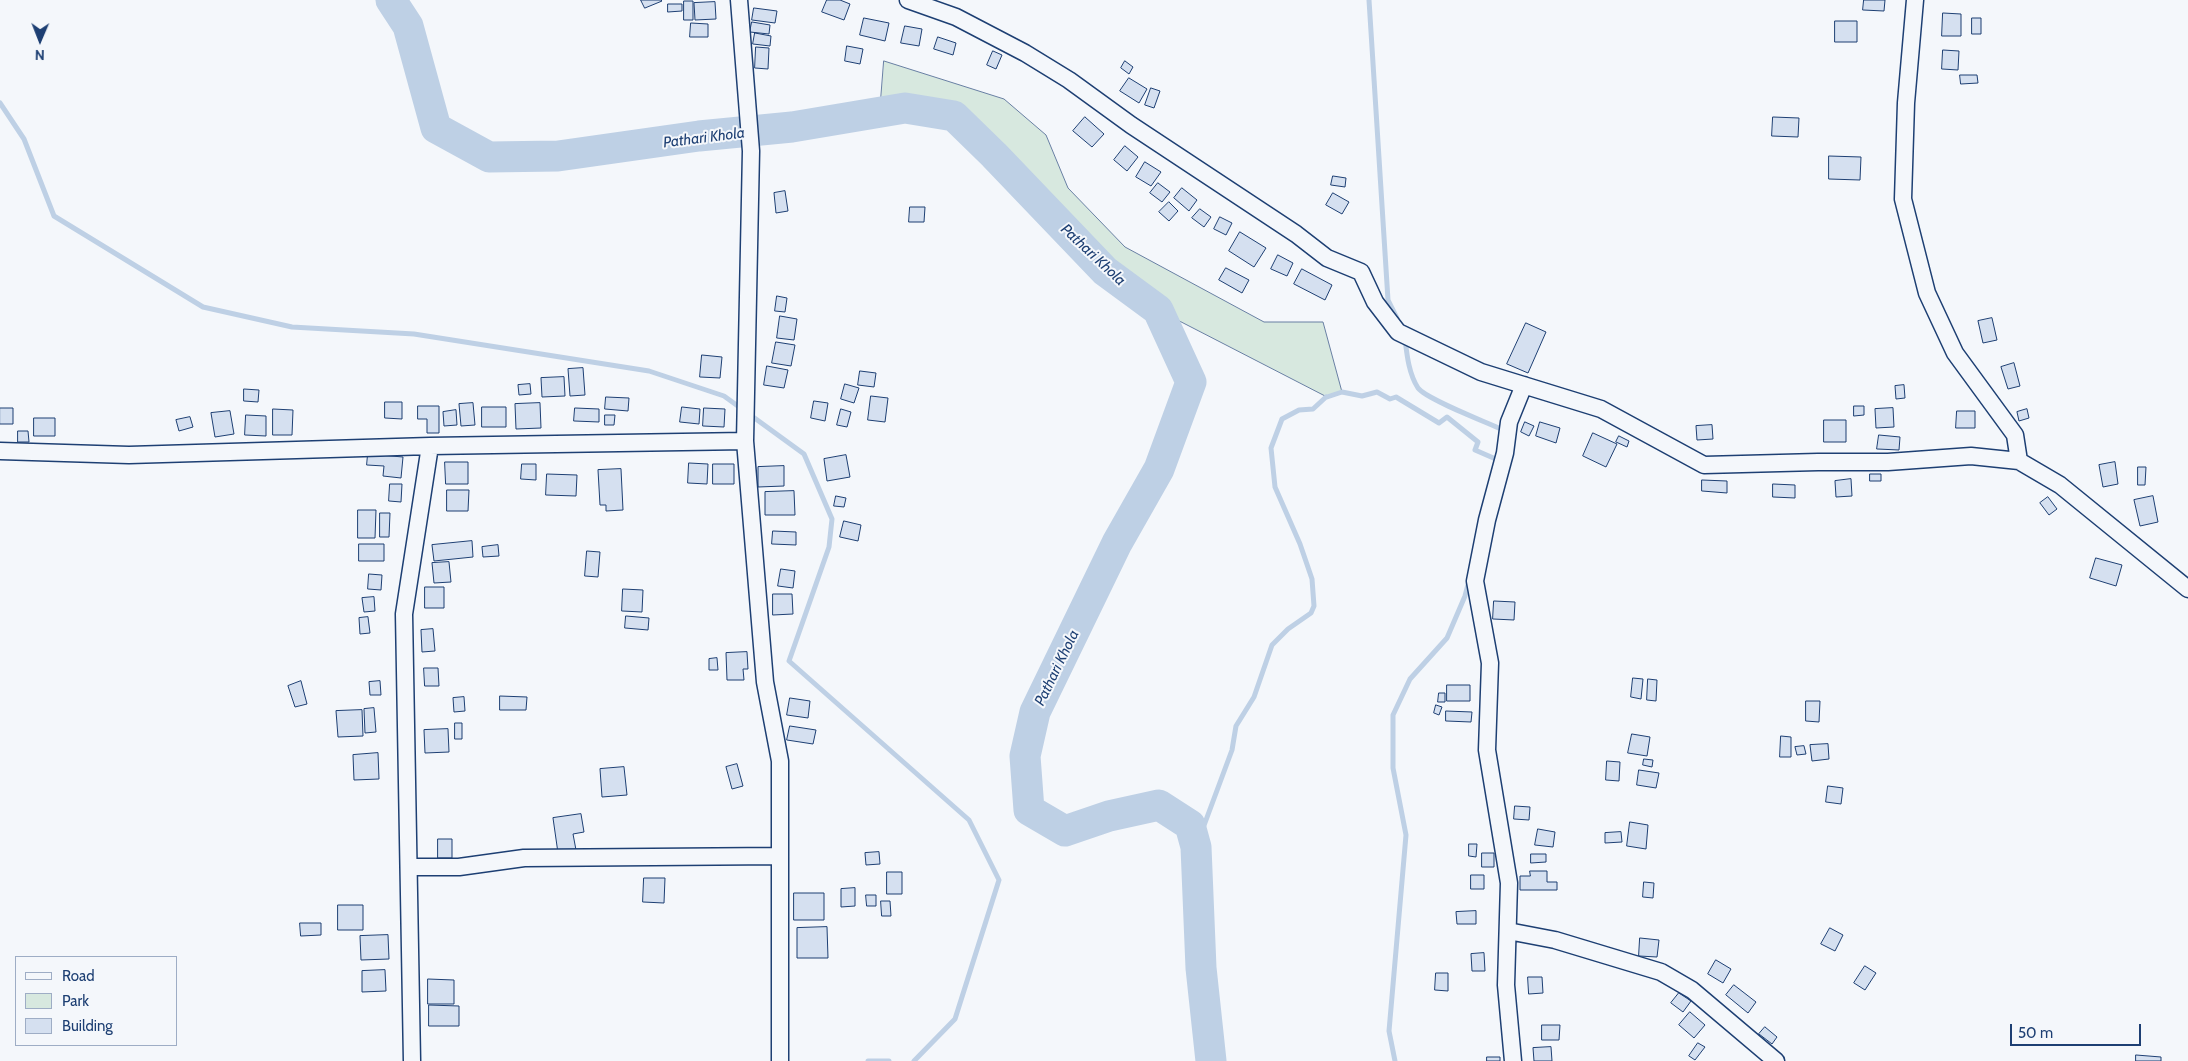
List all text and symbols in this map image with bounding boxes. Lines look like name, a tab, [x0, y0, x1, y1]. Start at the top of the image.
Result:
north arrow	[15, 15, 65, 65]
text: N	[35, 46, 45, 64]
water label: Pathari Khola	[662, 124, 746, 152]
water label: Pathari Khola	[1057, 220, 1129, 290]
water label: Pathari Khola	[1031, 627, 1083, 709]
legend	[15, 956, 178, 1046]
text: Road	[62, 967, 95, 985]
text: Park	[62, 992, 89, 1010]
scale bar	[2013, 1014, 2144, 1046]
text: Building	[62, 1017, 113, 1035]
text: 50 m	[2018, 1024, 2053, 1042]

